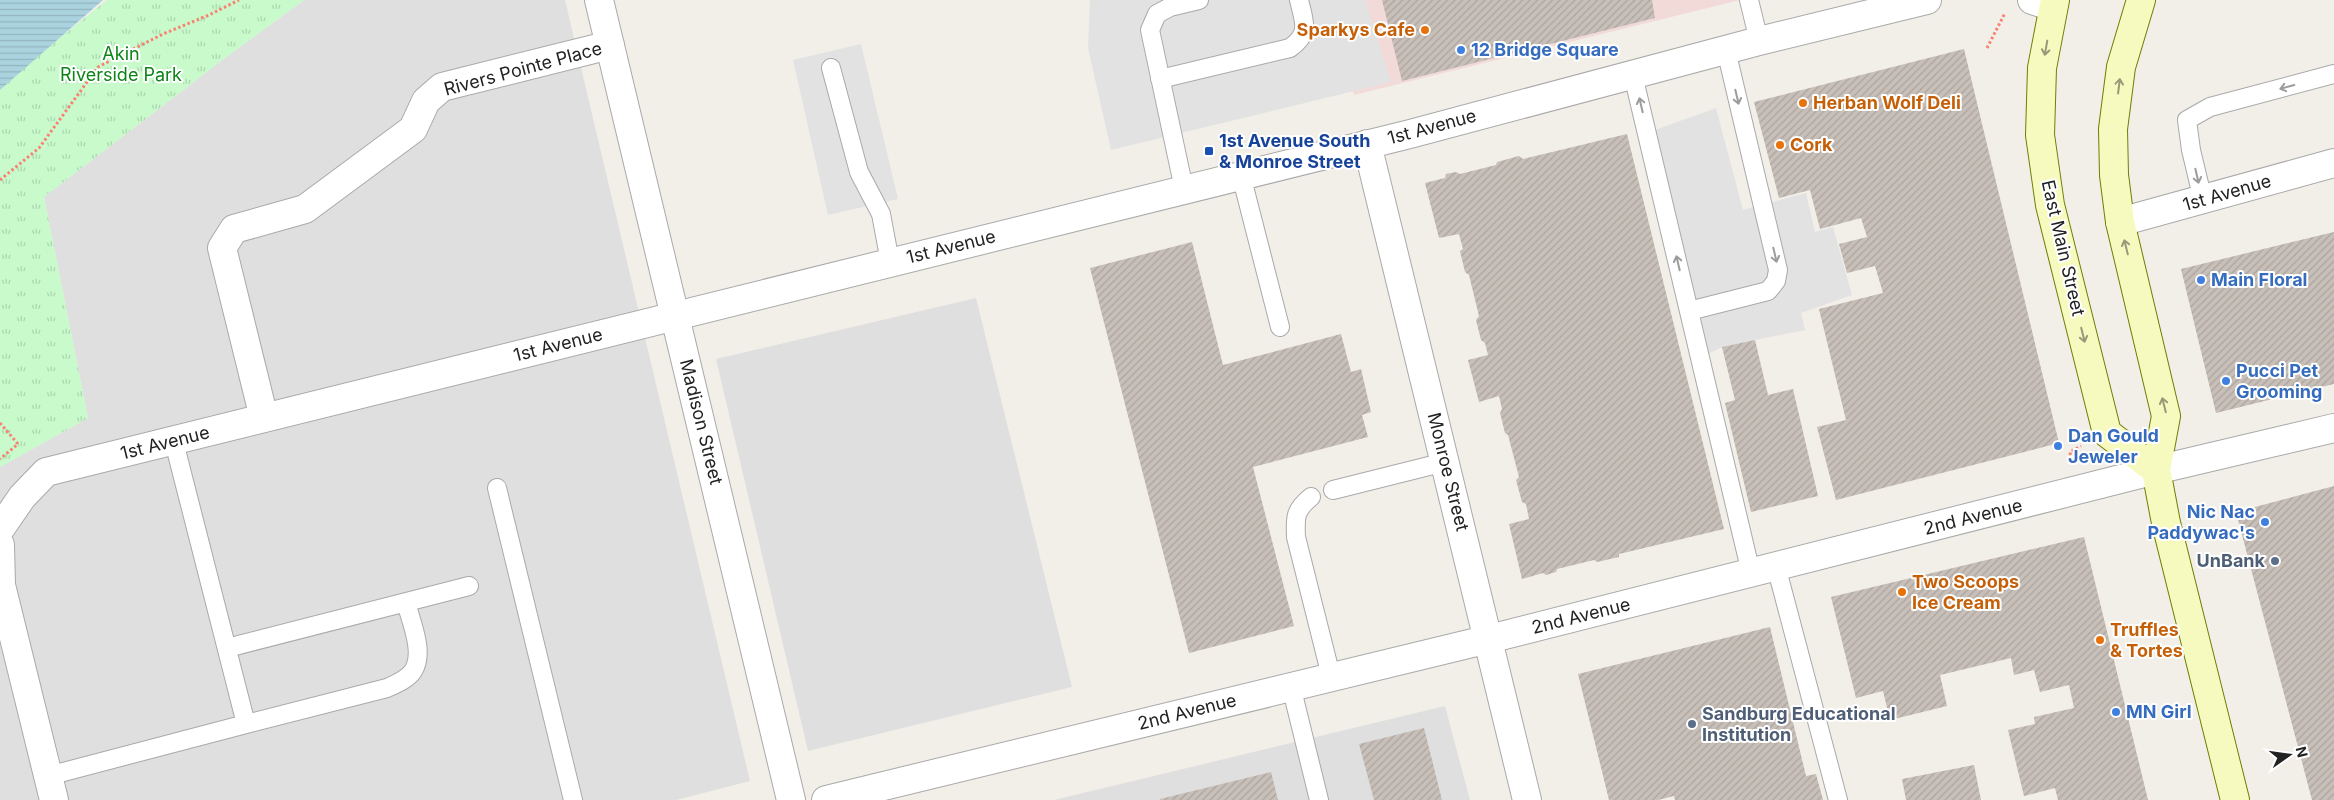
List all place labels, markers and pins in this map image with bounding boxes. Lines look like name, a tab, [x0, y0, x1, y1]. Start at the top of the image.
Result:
place label: Sparkys Cafe	[1297, 19, 1415, 40]
marker: Sparkys Cafe	[1419, 24, 1431, 36]
place label: 12 Bridge Square	[1471, 39, 1619, 60]
marker: 12 Bridge Square	[1455, 44, 1467, 56]
place label: Herban Wolf Deli	[1813, 92, 1961, 113]
marker: Herban Wolf Deli	[1797, 97, 1809, 109]
place label: 1st Avenue South & Monroe Street	[1219, 130, 1370, 172]
place label: Cork	[1790, 134, 1833, 155]
marker: Cork	[1774, 139, 1786, 151]
marker: 1st Avenue South & Monroe Street	[1203, 145, 1215, 157]
place label: Main Floral	[2211, 269, 2307, 290]
marker: Main Floral	[2195, 274, 2207, 286]
place label: Pucci Pet Grooming	[2236, 360, 2322, 402]
marker: Pucci Pet Grooming	[2220, 375, 2232, 387]
place label: Dan Gould Jeweler	[2068, 425, 2159, 467]
marker: Dan Gould Jeweler	[2052, 440, 2064, 452]
place label: Nic Nac Paddywac's	[2147, 501, 2255, 543]
marker: Nic Nac Paddywac's	[2259, 516, 2271, 528]
place label: UnBank	[2197, 550, 2266, 571]
marker: UnBank	[2269, 555, 2281, 567]
place label: Two Scoops Ice Cream	[1912, 571, 2019, 613]
marker: Two Scoops Ice Cream	[1896, 586, 1908, 598]
place label: Truffles & Tortes	[2110, 619, 2183, 661]
marker: Truffles & Tortes	[2094, 634, 2106, 646]
place label: MN Girl	[2126, 701, 2192, 722]
place label: Sandburg Educational Institution	[1702, 703, 1896, 745]
marker: MN Girl	[2110, 706, 2122, 718]
marker: Sandburg Educational Institution	[1686, 718, 1698, 730]

